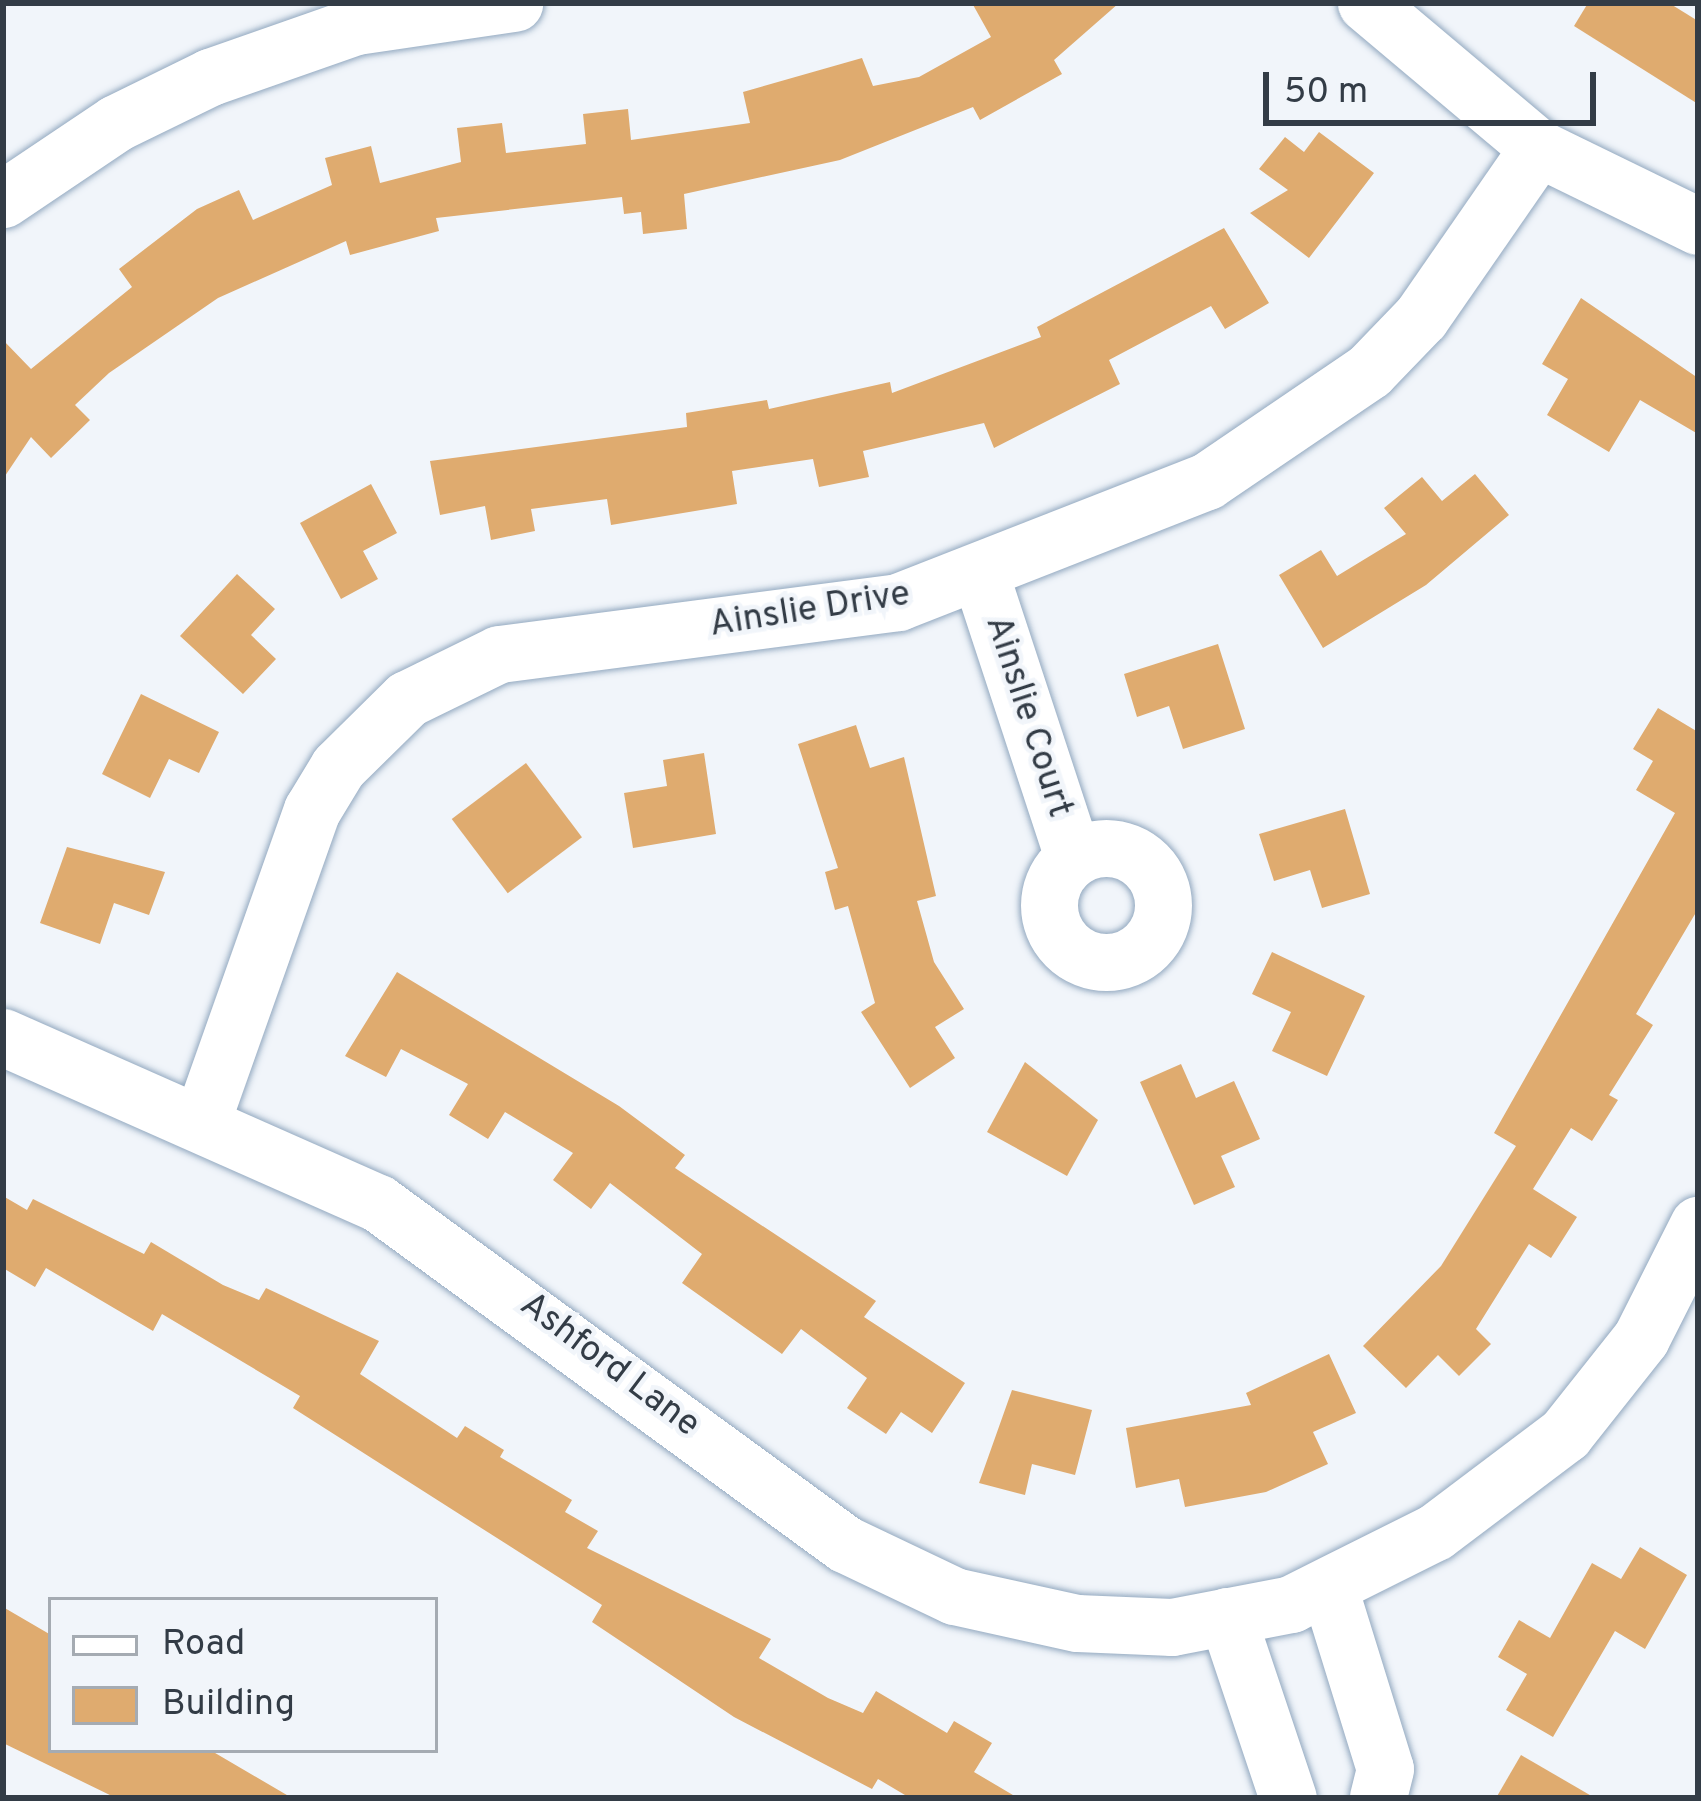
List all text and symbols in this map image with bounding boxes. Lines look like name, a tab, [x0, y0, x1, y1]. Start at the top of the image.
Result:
scale bar	[1269, 48, 1602, 122]
text: 50 m	[1284, 70, 1368, 116]
street label: Ainslie Drive	[707, 574, 913, 648]
street label: Ainslie Court	[974, 611, 1080, 823]
street label: Ashford Lane	[511, 1284, 707, 1448]
legend	[48, 1597, 438, 1753]
text: Road	[162, 1622, 245, 1668]
text: Building	[162, 1682, 295, 1728]

